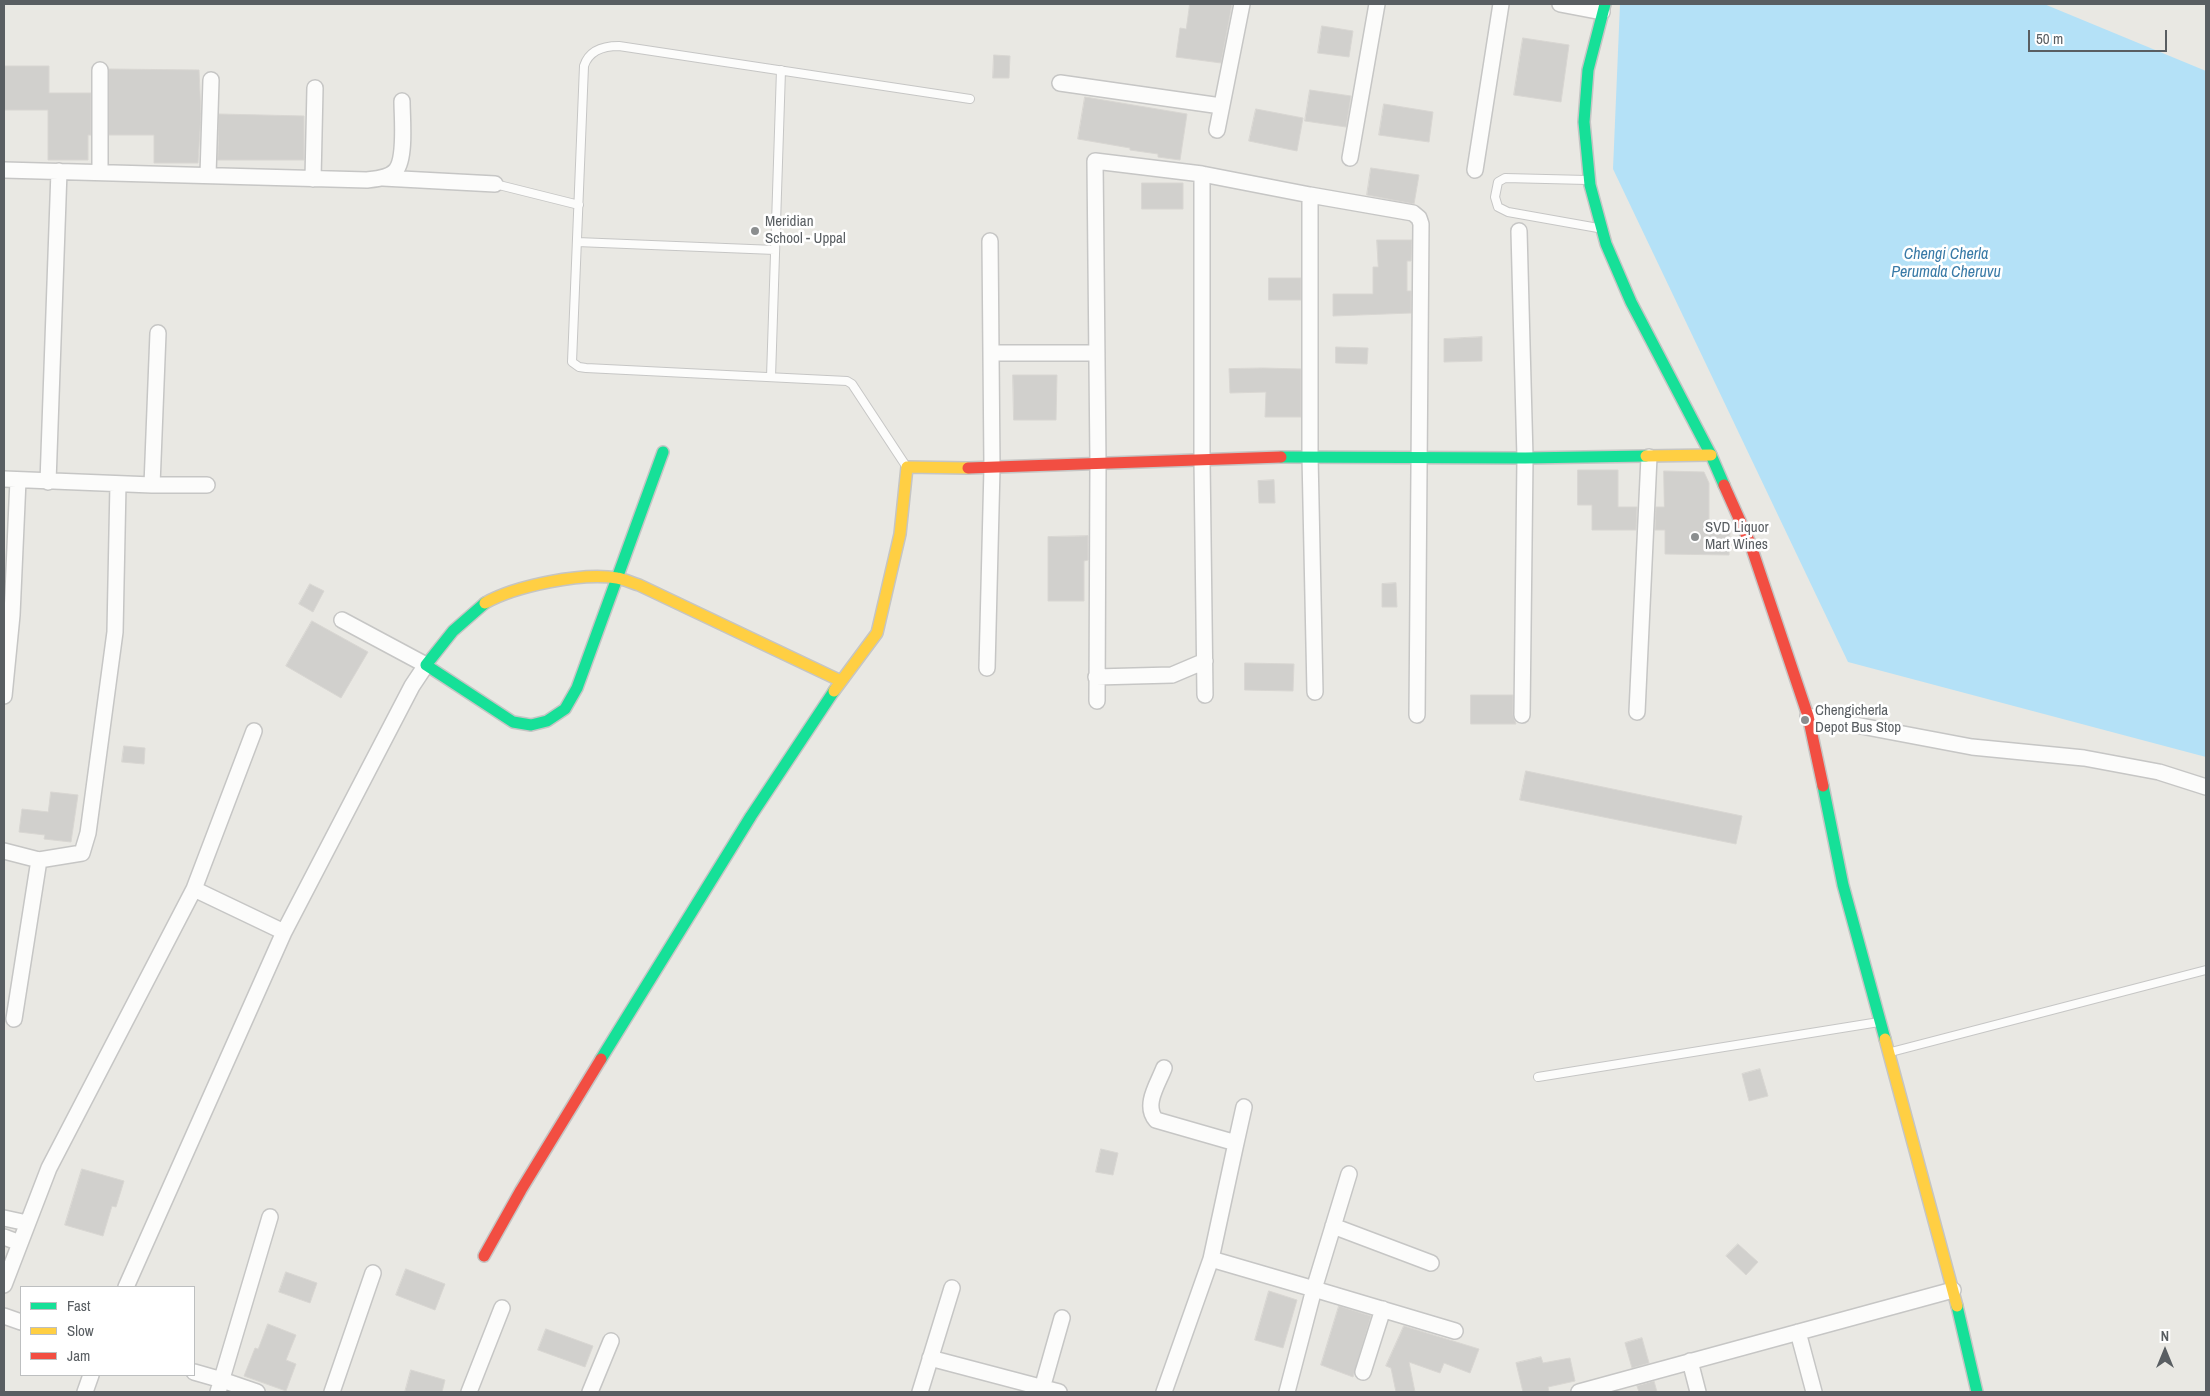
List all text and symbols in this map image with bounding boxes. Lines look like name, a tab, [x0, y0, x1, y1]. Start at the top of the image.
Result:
scale bar	[2030, 20, 2169, 52]
text: 50 m	[2036, 28, 2063, 49]
place label: Meridian School - Uppal	[765, 213, 846, 248]
marker: Meridian School - Uppal	[749, 225, 761, 237]
water label: Chengi Cherla Perumala Cheruvu	[1891, 245, 2001, 283]
place label: SVD Liquor Mart Wines	[1705, 519, 1769, 554]
marker: SVD Liquor Mart Wines	[1689, 531, 1701, 543]
place label: Chengicherla Depot Bus Stop	[1815, 702, 1901, 737]
marker: Chengicherla Depot Bus Stop	[1799, 714, 1811, 726]
legend	[20, 1286, 195, 1376]
text: Fast	[67, 1295, 90, 1316]
text: Slow	[67, 1320, 94, 1341]
north arrow	[2140, 1326, 2190, 1376]
text: N	[2161, 1327, 2169, 1345]
text: Jam	[67, 1345, 90, 1366]

